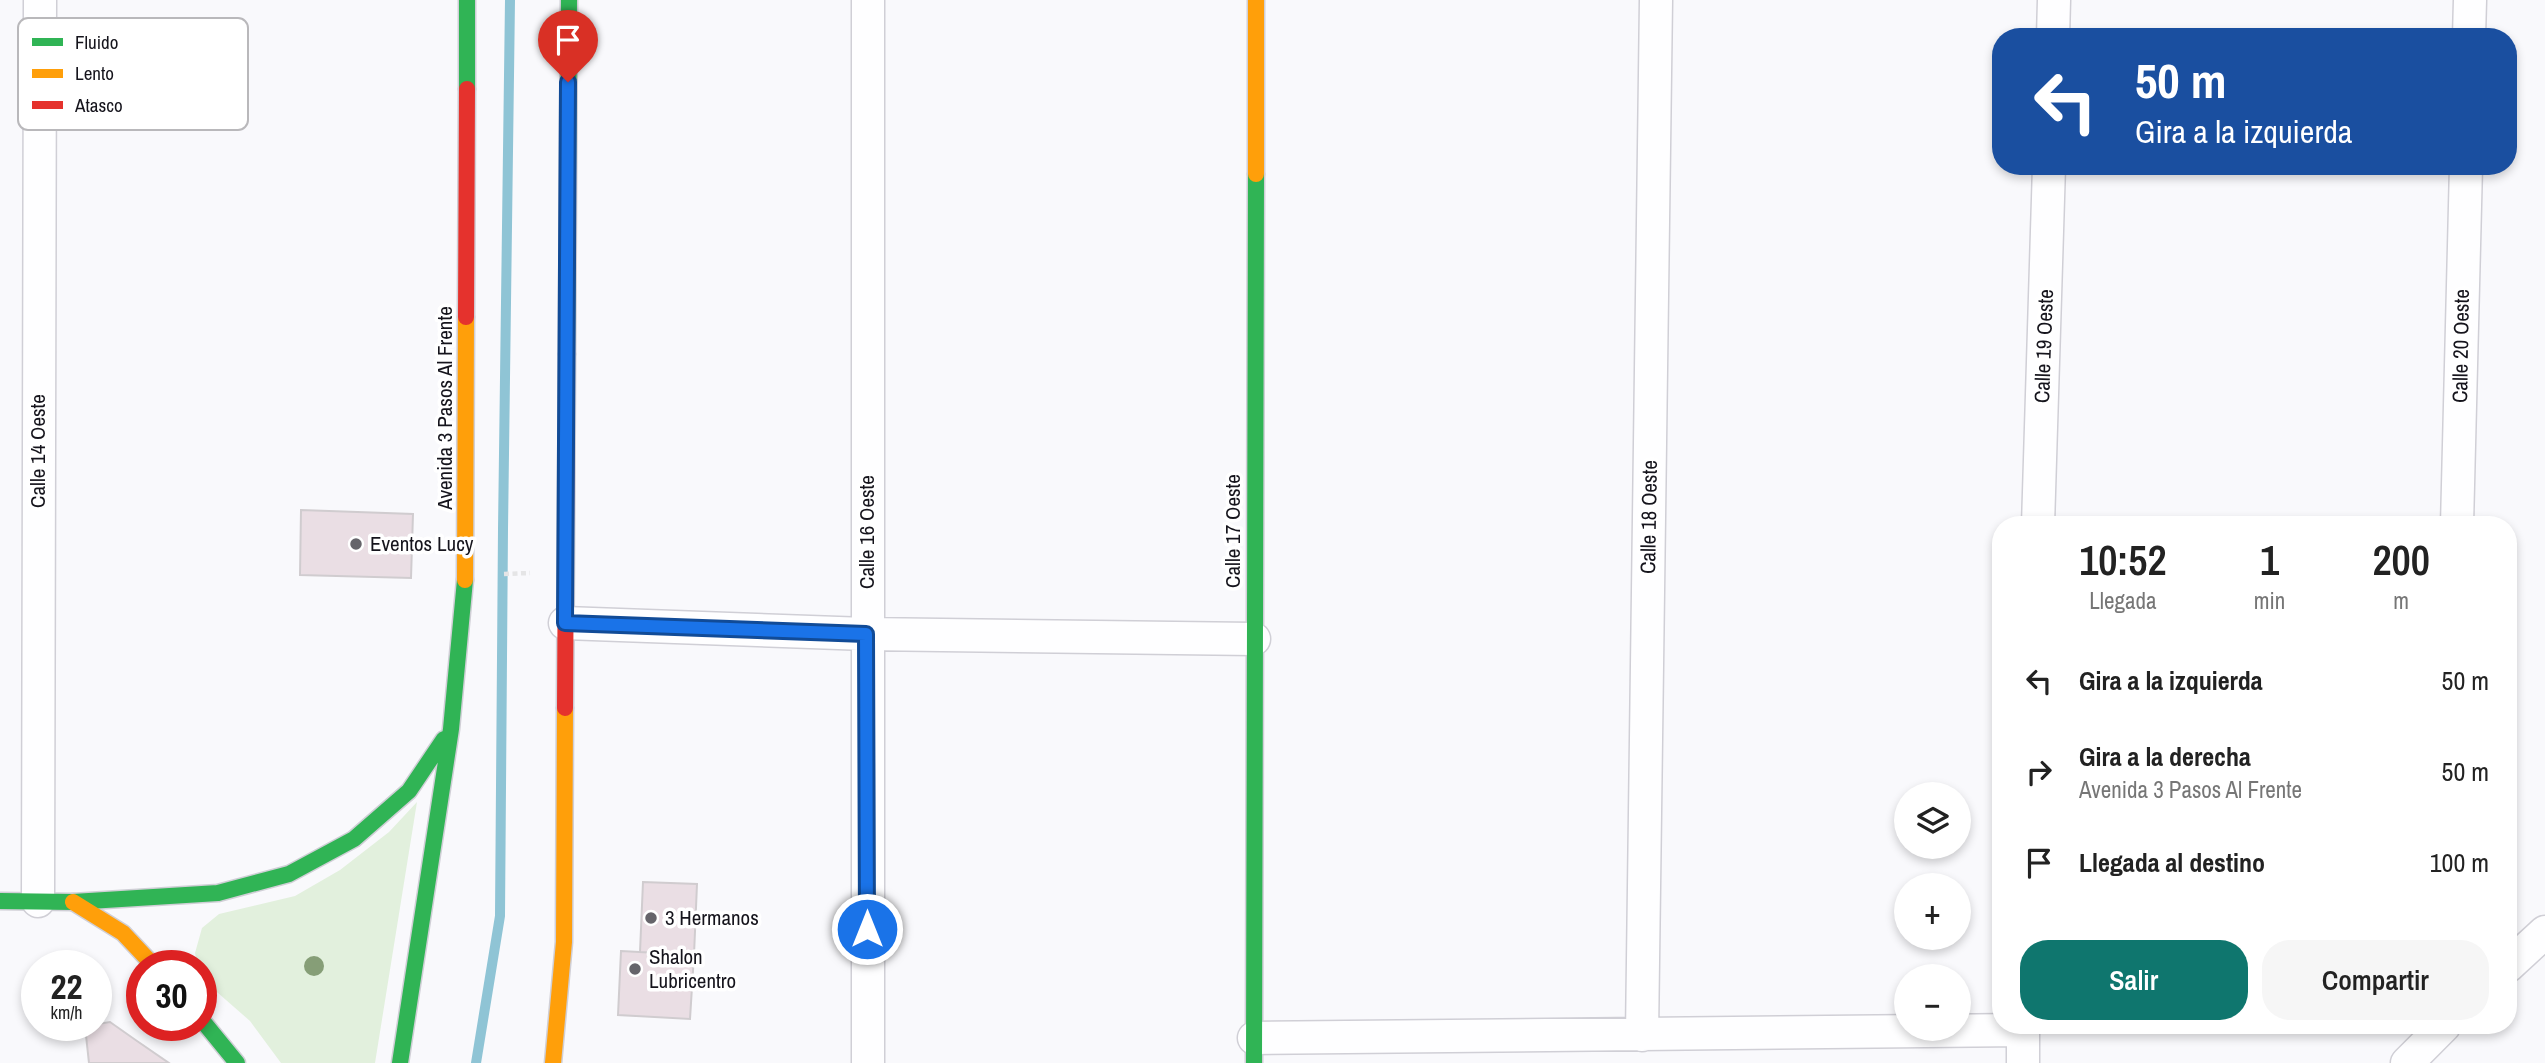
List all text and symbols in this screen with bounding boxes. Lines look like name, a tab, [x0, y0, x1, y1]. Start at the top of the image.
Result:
pin	[538, 10, 598, 82]
legend	[18, 18, 248, 130]
icon: arrive	[549, 21, 587, 59]
text: Fluido	[75, 29, 118, 55]
text: 50 m	[2135, 47, 2227, 113]
icon: left	[2020, 56, 2111, 147]
text: Lento	[75, 60, 114, 86]
text: Atasco	[74, 92, 123, 118]
text: Gira a la izquierda	[2135, 110, 2352, 153]
street label: Calle 19 Oeste	[2027, 289, 2060, 403]
street label: Calle 20 Oeste	[2445, 289, 2476, 403]
street label: Avenida 3 Pasos Al Frente	[430, 306, 459, 511]
street label: Calle 14 Oeste	[23, 394, 52, 508]
street label: Calle 18 Oeste	[1633, 460, 1664, 574]
street label: Calle 17 Oeste	[1218, 474, 1247, 588]
street label: Calle 16 Oeste	[852, 475, 881, 589]
place label: Eventos Lucy	[370, 529, 474, 558]
text: 10:52	[2079, 532, 2167, 588]
text: 1	[2260, 532, 2279, 588]
text: 200	[2372, 532, 2430, 588]
marker: Eventos Lucy	[348, 536, 364, 552]
text: Llegada	[2089, 585, 2156, 616]
text: min	[2254, 585, 2285, 616]
text: m	[2393, 585, 2409, 616]
icon: left	[2020, 662, 2058, 700]
text: Gira a la izquierda	[2079, 663, 2263, 698]
text: 50 m	[2442, 663, 2489, 698]
text: Gira a la derecha	[2079, 739, 2251, 774]
icon: right	[2020, 753, 2058, 791]
text: 50 m	[2442, 754, 2489, 789]
text: Avenida 3 Pasos Al Frente	[2079, 774, 2302, 805]
map controls	[1894, 782, 1971, 1041]
button: layers	[1894, 782, 1971, 859]
icon: arrive	[2020, 844, 2058, 882]
text: Llegada al destino	[2079, 845, 2265, 880]
text: 100 m	[2430, 845, 2489, 880]
button: +	[1894, 873, 1971, 950]
position arrow	[830, 892, 904, 966]
place label: 3 Hermanos	[665, 903, 759, 932]
marker: 3 Hermanos	[643, 910, 659, 926]
button: Salir	[2020, 940, 2248, 1020]
button: Compartir	[2262, 940, 2489, 1020]
place label: Shalon Lubricentro	[649, 942, 736, 995]
speed limit sign: 30	[126, 950, 217, 1041]
marker: Shalon Lubricentro	[627, 961, 643, 977]
text: 22	[51, 963, 82, 1010]
button: −	[1894, 964, 1971, 1041]
text: km/h	[51, 1000, 83, 1025]

